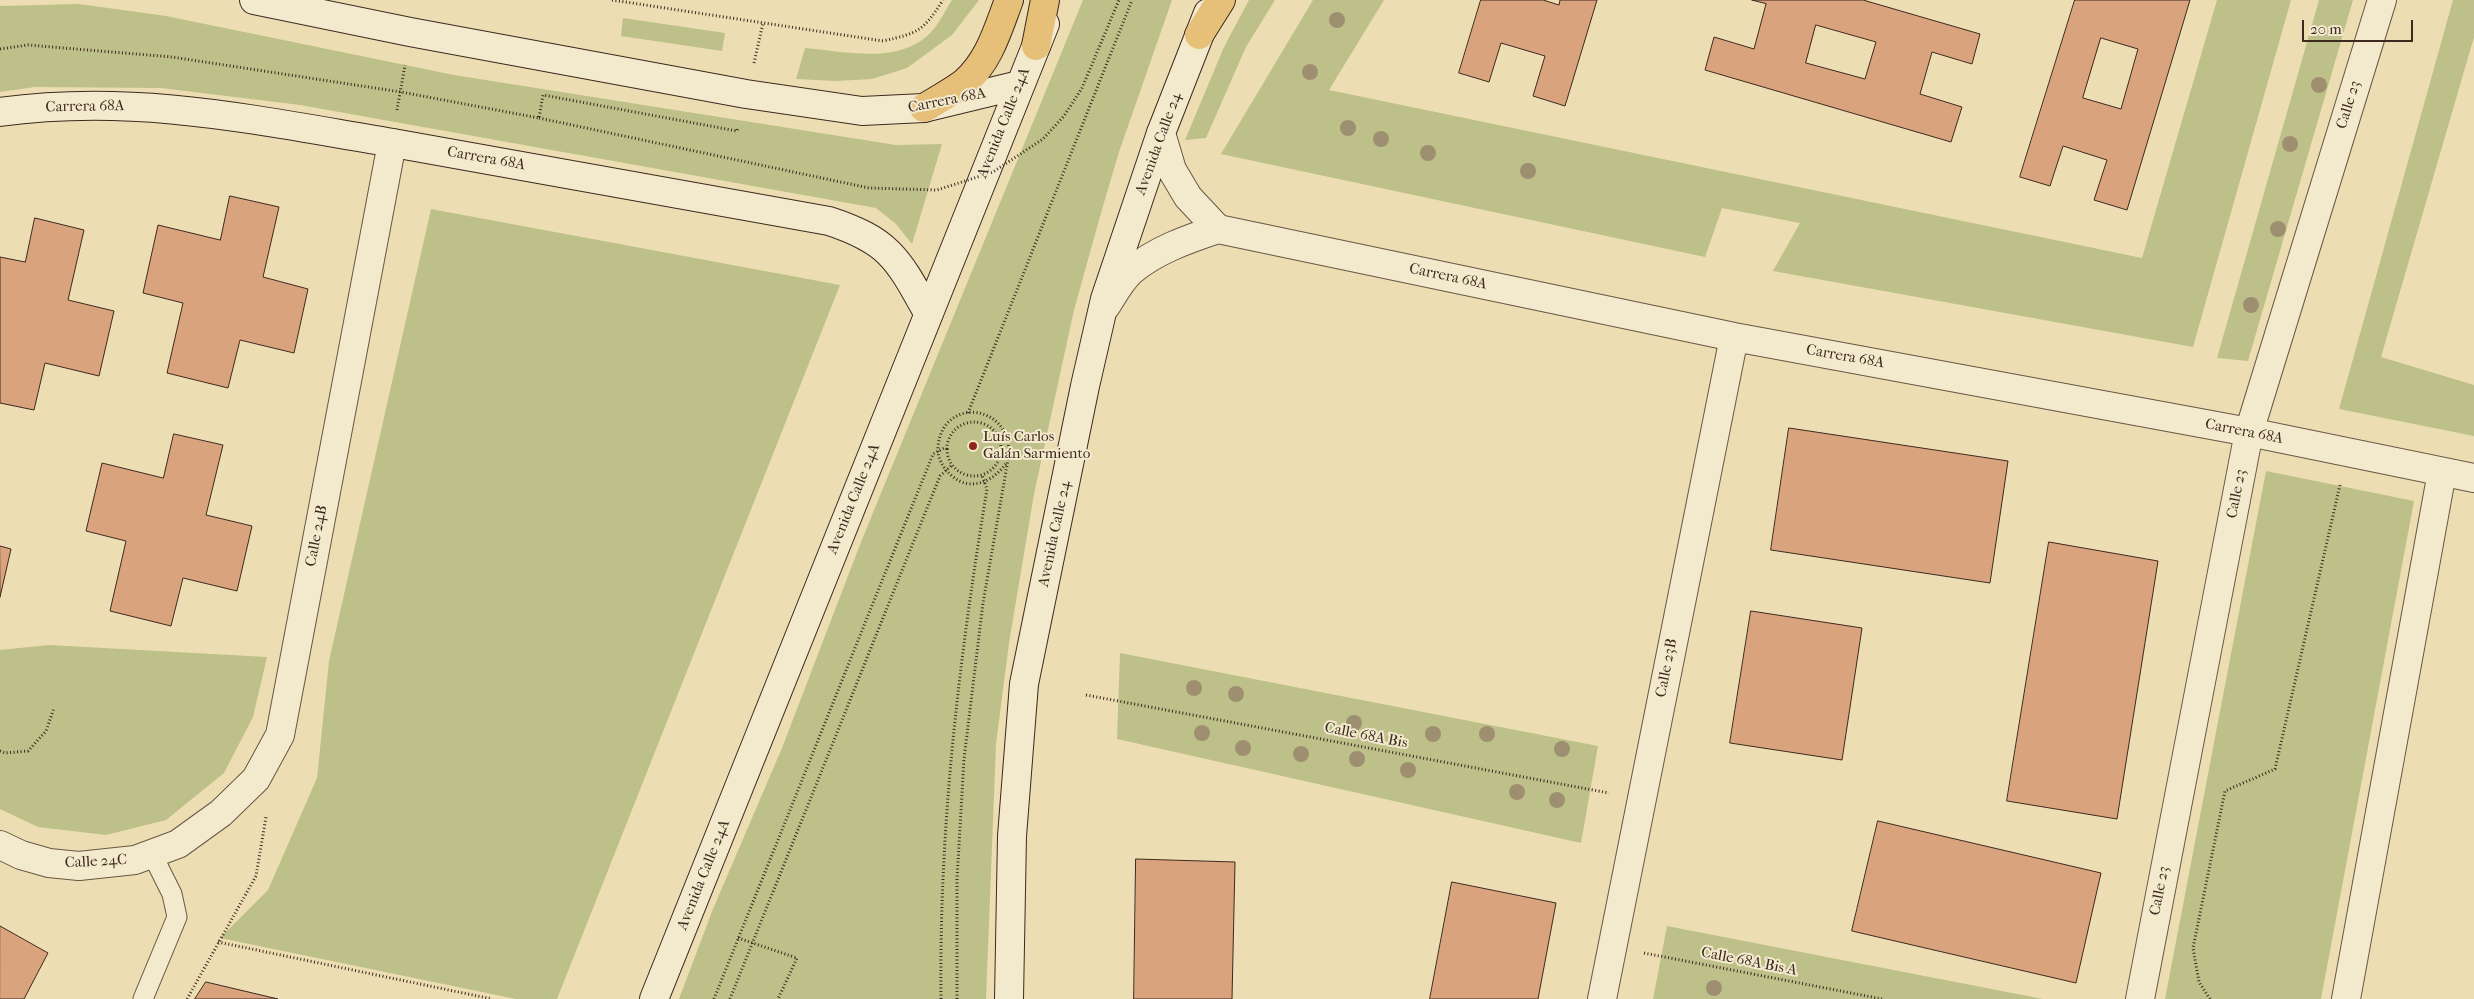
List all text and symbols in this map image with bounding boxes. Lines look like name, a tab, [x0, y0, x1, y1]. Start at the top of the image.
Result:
scale bar	[2304, 10, 2415, 42]
text: 20 m	[2310, 20, 2342, 38]
street label: Avenida Calle 24A	[974, 65, 1034, 181]
street label: Calle 23	[2333, 79, 2365, 131]
street label: Carrera 68A	[906, 85, 988, 117]
street label: Avenida Calle 24	[1132, 90, 1186, 198]
street label: Carrera 68A	[45, 97, 125, 117]
street label: Carrera 68A	[446, 143, 526, 175]
street label: Carrera 68A	[1407, 260, 1489, 294]
street label: Carrera 68A	[1805, 341, 1885, 373]
street label: Carrera 68A	[2203, 416, 2285, 448]
place label: Luís Carlos Galán Sarmiento	[983, 428, 1090, 463]
marker: Luís Carlos Galán Sarmiento	[967, 440, 979, 452]
street label: Avenida Calle 24A	[824, 441, 884, 557]
street label: Calle 23	[2223, 468, 2251, 520]
street label: Avenida Calle 24	[1035, 479, 1075, 589]
street label: Calle 24B	[302, 504, 332, 568]
street label: Calle 23B	[1652, 637, 1682, 699]
street label: Calle 68A Bis	[1323, 719, 1409, 753]
street label: Avenida Calle 24A	[674, 817, 734, 933]
street label: Calle 24C	[64, 851, 128, 873]
street label: Calle 23	[2146, 865, 2174, 917]
street label: Calle 68A Bis A	[1700, 944, 1798, 980]

